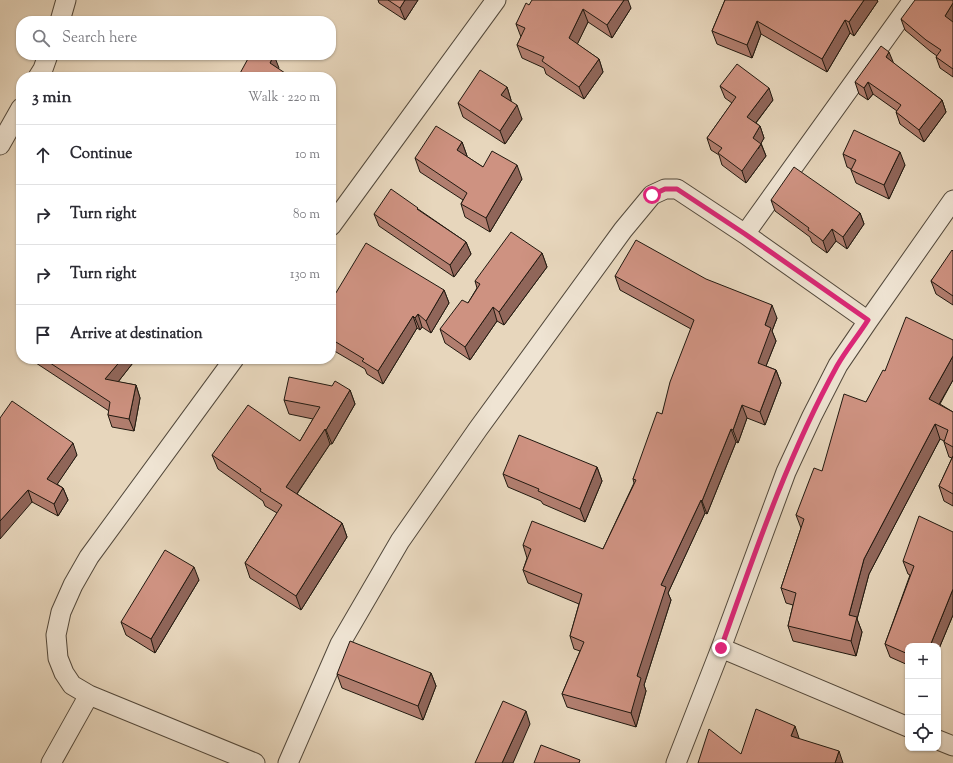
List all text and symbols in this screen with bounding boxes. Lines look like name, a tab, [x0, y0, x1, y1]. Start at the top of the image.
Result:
search box	[16, 16, 336, 60]
icon: search	[30, 27, 52, 49]
text: Search here	[62, 28, 137, 49]
text: 3 min	[32, 86, 71, 110]
text: Walk · 220 m	[248, 89, 320, 107]
icon: ahead	[32, 144, 54, 166]
text: Continue	[70, 144, 132, 165]
text: 10 m	[295, 146, 320, 164]
route start	[643, 186, 661, 204]
icon: right	[32, 204, 54, 226]
text: Turn right	[70, 204, 136, 225]
text: 80 m	[293, 206, 320, 224]
icon: right	[32, 264, 54, 286]
text: Turn right	[70, 264, 136, 285]
text: 130 m	[290, 266, 320, 284]
icon: arrive	[32, 324, 54, 346]
text: Arrive at destination	[70, 324, 203, 345]
route end	[712, 639, 730, 657]
map controls	[905, 643, 941, 751]
button: +	[905, 643, 941, 679]
button: −	[905, 679, 941, 715]
button: locate	[905, 715, 941, 751]

